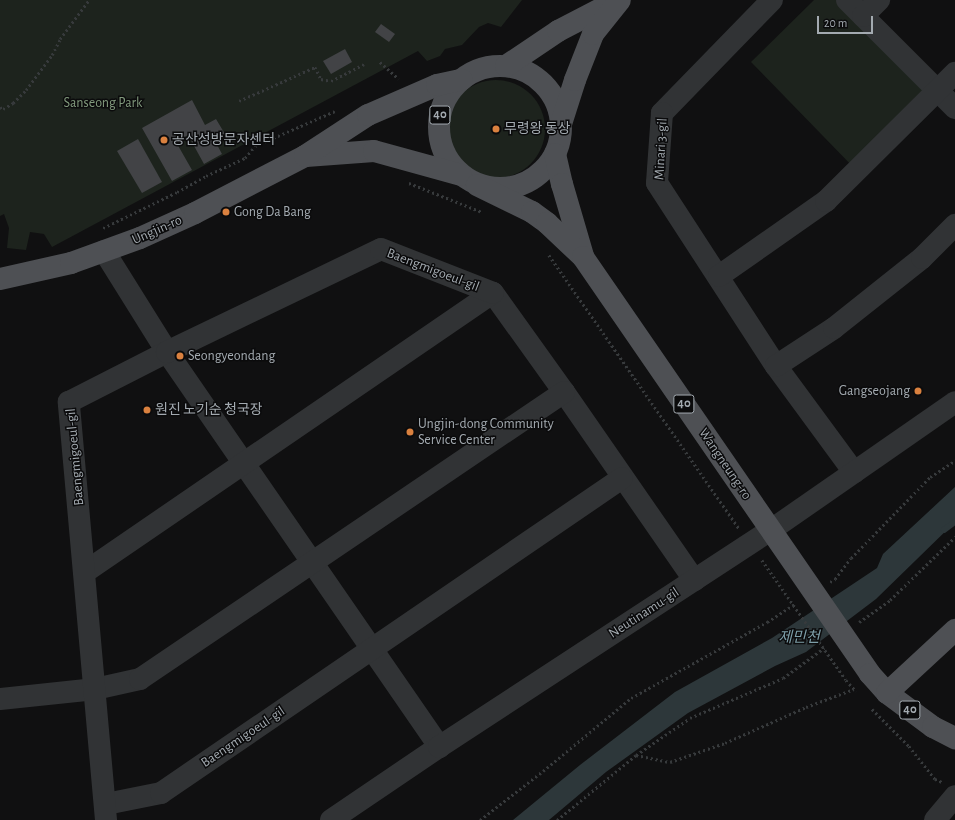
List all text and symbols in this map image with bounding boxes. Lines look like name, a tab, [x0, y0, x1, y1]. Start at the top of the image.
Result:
scale bar	[819, 8, 875, 34]
text: 20 m	[824, 17, 847, 29]
park label: Sanseong Park	[64, 95, 142, 111]
road number: 40	[429, 104, 451, 126]
street label: Minari 3-gil	[651, 118, 671, 180]
place label: 무령왕 동상	[504, 121, 571, 137]
marker: 무령왕 동상	[491, 124, 501, 134]
place label: 공산성방문자센터	[172, 132, 275, 148]
marker: 공산성방문자센터	[159, 135, 169, 145]
place label: Gong Da Bang	[234, 204, 311, 220]
marker: Gong Da Bang	[221, 207, 231, 217]
street label: Ungjin-ro	[129, 212, 185, 248]
street label: Baengmigoeul-gil	[384, 245, 482, 295]
place label: Seongyeondang	[188, 348, 275, 364]
marker: Seongyeondang	[175, 351, 185, 361]
place label: Gangseojang	[839, 383, 910, 399]
marker: Gangseojang	[913, 386, 923, 396]
road number: 40	[673, 393, 695, 415]
place label: 원진 노기순 청국장	[155, 402, 263, 418]
marker: 원진 노기순 청국장	[142, 405, 152, 415]
street label: Baengmigoeul-gil	[62, 408, 88, 506]
place label: Ungjin-dong Community Service Center	[418, 416, 554, 448]
street label: Wangneung-ro	[695, 425, 755, 503]
marker: Ungjin-dong Community Service Center	[405, 427, 415, 437]
street label: Neutinamu-gil	[606, 584, 682, 642]
water label: 제민천	[778, 629, 820, 647]
road number: 40	[899, 699, 921, 721]
street label: Baengmigoeul-gil	[198, 703, 288, 771]

